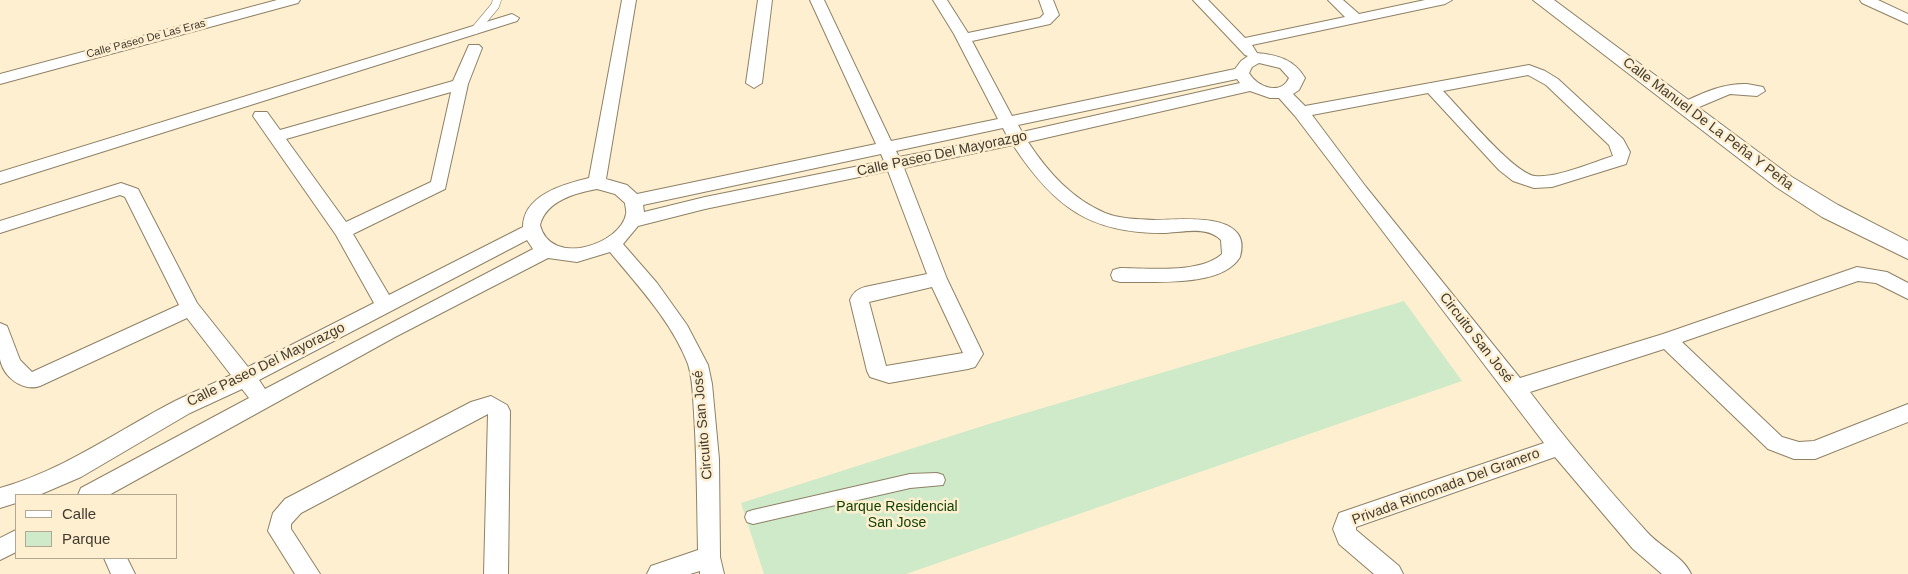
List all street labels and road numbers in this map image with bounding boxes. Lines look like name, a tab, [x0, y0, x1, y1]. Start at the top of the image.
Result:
street label: Calle Paseo De Las Eras	[85, 17, 207, 61]
street label: Calle Manuel De La Peña Y Peña	[1619, 54, 1797, 194]
street label: Calle Paseo Del Mayorazgo	[855, 128, 1029, 180]
street label: Circuito San José	[1436, 290, 1516, 386]
street label: Calle Paseo Del Mayorazgo	[184, 319, 348, 411]
street label: Circuito San José	[690, 370, 716, 480]
street label: Privada Rinconada Del Granero	[1350, 445, 1542, 529]

